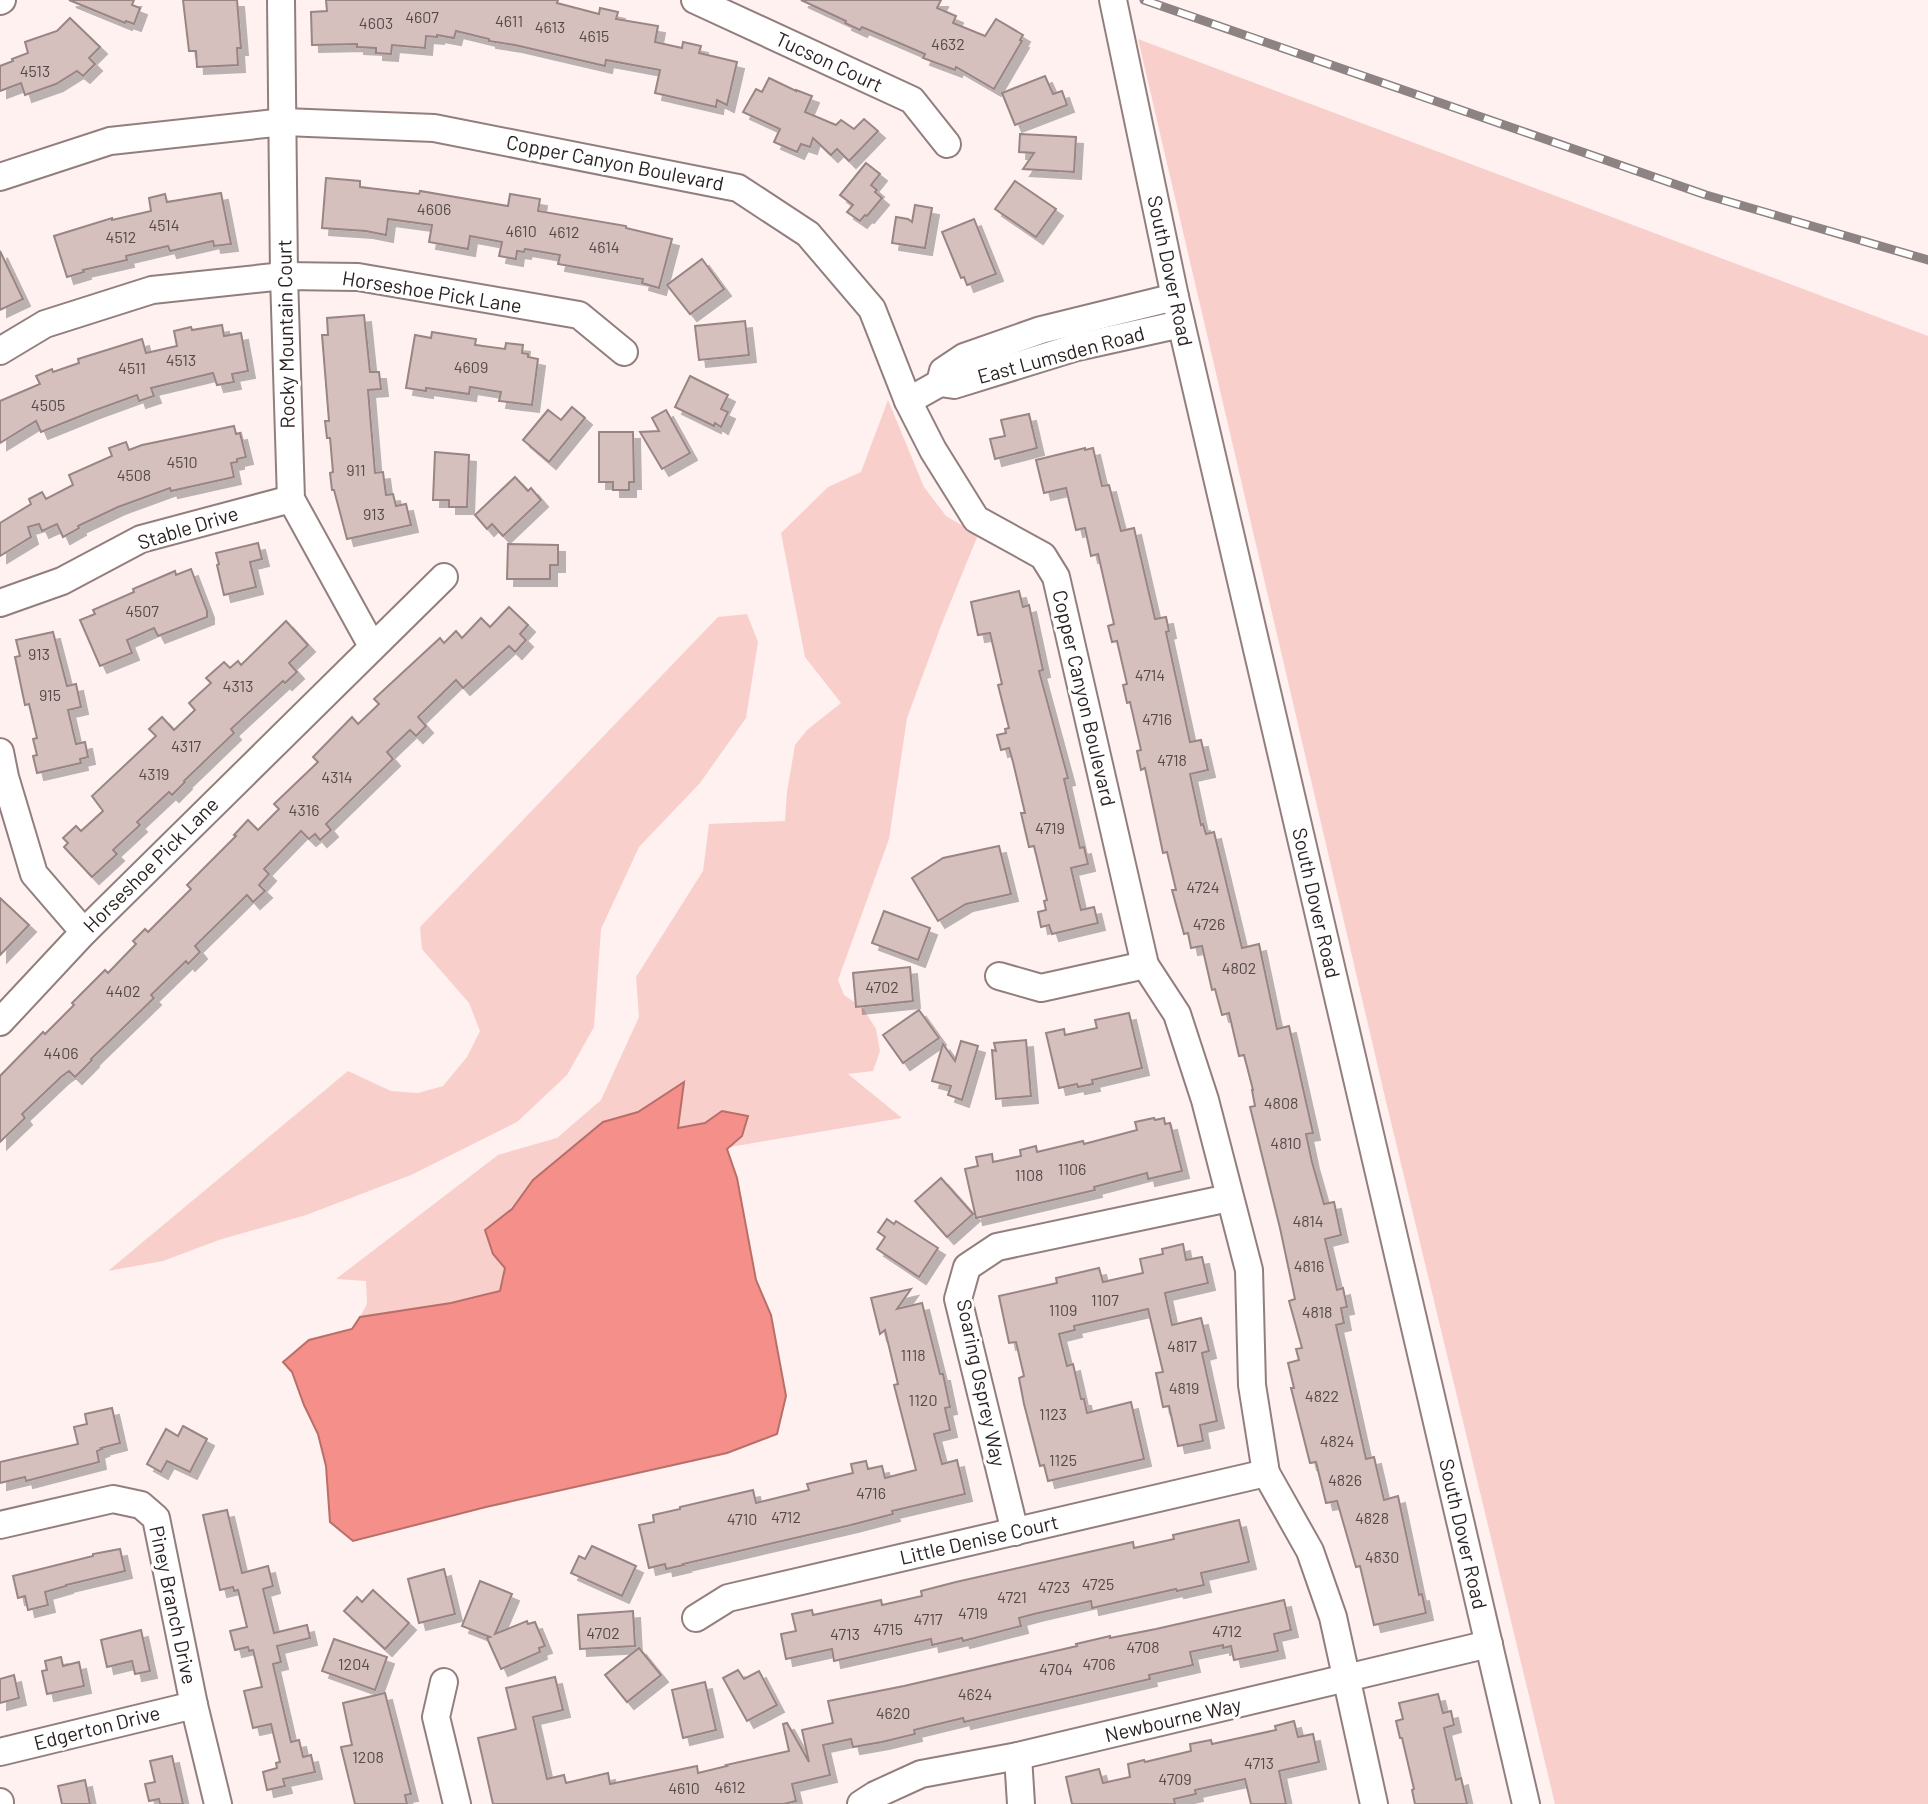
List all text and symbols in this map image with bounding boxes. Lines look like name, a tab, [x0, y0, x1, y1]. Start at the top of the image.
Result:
house number: 4607	[405, 7, 439, 26]
house number: 4611	[495, 11, 523, 30]
house number: 4603	[359, 13, 393, 32]
house number: 4613	[535, 17, 565, 36]
house number: 4615	[579, 26, 609, 45]
street label: Tucson Court	[772, 26, 887, 96]
house number: 4632	[931, 34, 965, 53]
house number: 4513	[20, 61, 50, 80]
street label: Copper Canyon Boulevard	[504, 129, 726, 195]
street label: South Dover Road	[1143, 193, 1199, 348]
house number: 4606	[417, 199, 451, 218]
house number: 4514	[148, 215, 180, 234]
house number: 4610	[505, 221, 537, 240]
house number: 4612	[549, 222, 579, 241]
house number: 4512	[106, 227, 136, 246]
house number: 4614	[588, 237, 620, 256]
street label: Rocky Mountain Court	[271, 239, 299, 429]
street label: Horseshoe Pick Lane	[341, 265, 524, 317]
street label: East Lumsden Road	[975, 320, 1147, 388]
house number: 4513	[166, 350, 196, 369]
house number: 4609	[454, 357, 488, 376]
house number: 4511	[118, 358, 146, 377]
house number: 4505	[31, 395, 65, 414]
house number: 4510	[166, 452, 198, 471]
house number: 911	[346, 460, 366, 479]
house number: 4508	[117, 465, 151, 484]
street label: Stable Drive	[135, 500, 241, 554]
house number: 913	[363, 504, 385, 523]
street label: Copper Canyon Boulevard	[1048, 587, 1122, 808]
house number: 4507	[125, 601, 159, 620]
house number: 913	[28, 644, 50, 663]
house number: 4714	[1135, 665, 1165, 684]
house number: 4313	[223, 676, 253, 695]
house number: 915	[39, 685, 61, 704]
house number: 4716	[1142, 709, 1172, 728]
house number: 4317	[171, 736, 201, 755]
house number: 4718	[1157, 750, 1187, 769]
house number: 4319	[139, 764, 169, 783]
house number: 4314	[321, 767, 353, 786]
street label: Horseshoe Pick Lane	[78, 792, 223, 937]
house number: 4316	[289, 800, 319, 819]
house number: 4719	[1035, 818, 1065, 837]
street label: South Dover Road	[1288, 825, 1346, 980]
house number: 4724	[1186, 877, 1220, 896]
house number: 4726	[1193, 914, 1225, 933]
house number: 4802	[1222, 958, 1256, 977]
house number: 4702	[865, 977, 899, 996]
house number: 4402	[105, 981, 141, 1000]
house number: 4406	[44, 1043, 78, 1062]
house number: 4808	[1264, 1093, 1298, 1112]
house number: 4810	[1270, 1133, 1302, 1152]
house number: 1106	[1058, 1159, 1086, 1178]
house number: 1108	[1015, 1165, 1043, 1184]
house number: 4814	[1292, 1211, 1324, 1230]
house number: 4816	[1294, 1256, 1324, 1275]
house number: 1107	[1091, 1290, 1119, 1309]
street label: Soaring Osprey Way	[953, 1297, 1011, 1469]
house number: 1109	[1049, 1300, 1077, 1319]
house number: 4818	[1302, 1302, 1332, 1321]
house number: 4817	[1167, 1336, 1197, 1355]
house number: 1118	[900, 1345, 926, 1364]
house number: 4819	[1169, 1378, 1199, 1397]
house number: 4822	[1305, 1386, 1339, 1405]
house number: 1120	[909, 1390, 937, 1409]
house number: 1123	[1039, 1404, 1067, 1423]
house number: 4824	[1320, 1431, 1354, 1450]
house number: 1125	[1049, 1450, 1077, 1469]
street label: South Dover Road	[1435, 1456, 1493, 1611]
house number: 4826	[1328, 1470, 1362, 1489]
house number: 4716	[856, 1483, 886, 1502]
house number: 4712	[771, 1507, 801, 1526]
house number: 4828	[1355, 1508, 1389, 1527]
house number: 4710	[727, 1509, 757, 1528]
street label: Little Denise Court	[897, 1509, 1060, 1569]
street label: Piney Branch Drive	[145, 1523, 203, 1686]
house number: 4830	[1365, 1547, 1399, 1566]
house number: 4725	[1082, 1574, 1114, 1593]
house number: 4723	[1038, 1577, 1070, 1596]
house number: 4721	[997, 1587, 1027, 1606]
house number: 4719	[958, 1603, 988, 1622]
house number: 4717	[913, 1609, 943, 1628]
house number: 4715	[873, 1619, 903, 1638]
house number: 4712	[1212, 1621, 1242, 1640]
house number: 4702	[586, 1623, 620, 1642]
house number: 4713	[830, 1624, 860, 1643]
house number: 4708	[1126, 1637, 1160, 1656]
house number: 1204	[338, 1654, 370, 1673]
house number: 4706	[1082, 1654, 1116, 1673]
house number: 4704	[1039, 1659, 1073, 1678]
house number: 4624	[958, 1684, 992, 1703]
street label: Newbourne Way	[1102, 1692, 1243, 1746]
street label: Edgerton Drive	[31, 1700, 162, 1754]
house number: 4620	[876, 1703, 910, 1722]
house number: 1208	[352, 1747, 384, 1766]
house number: 4713	[1244, 1753, 1274, 1772]
house number: 4709	[1158, 1769, 1192, 1788]
house number: 4612	[715, 1777, 745, 1796]
house number: 4610	[668, 1778, 700, 1797]

